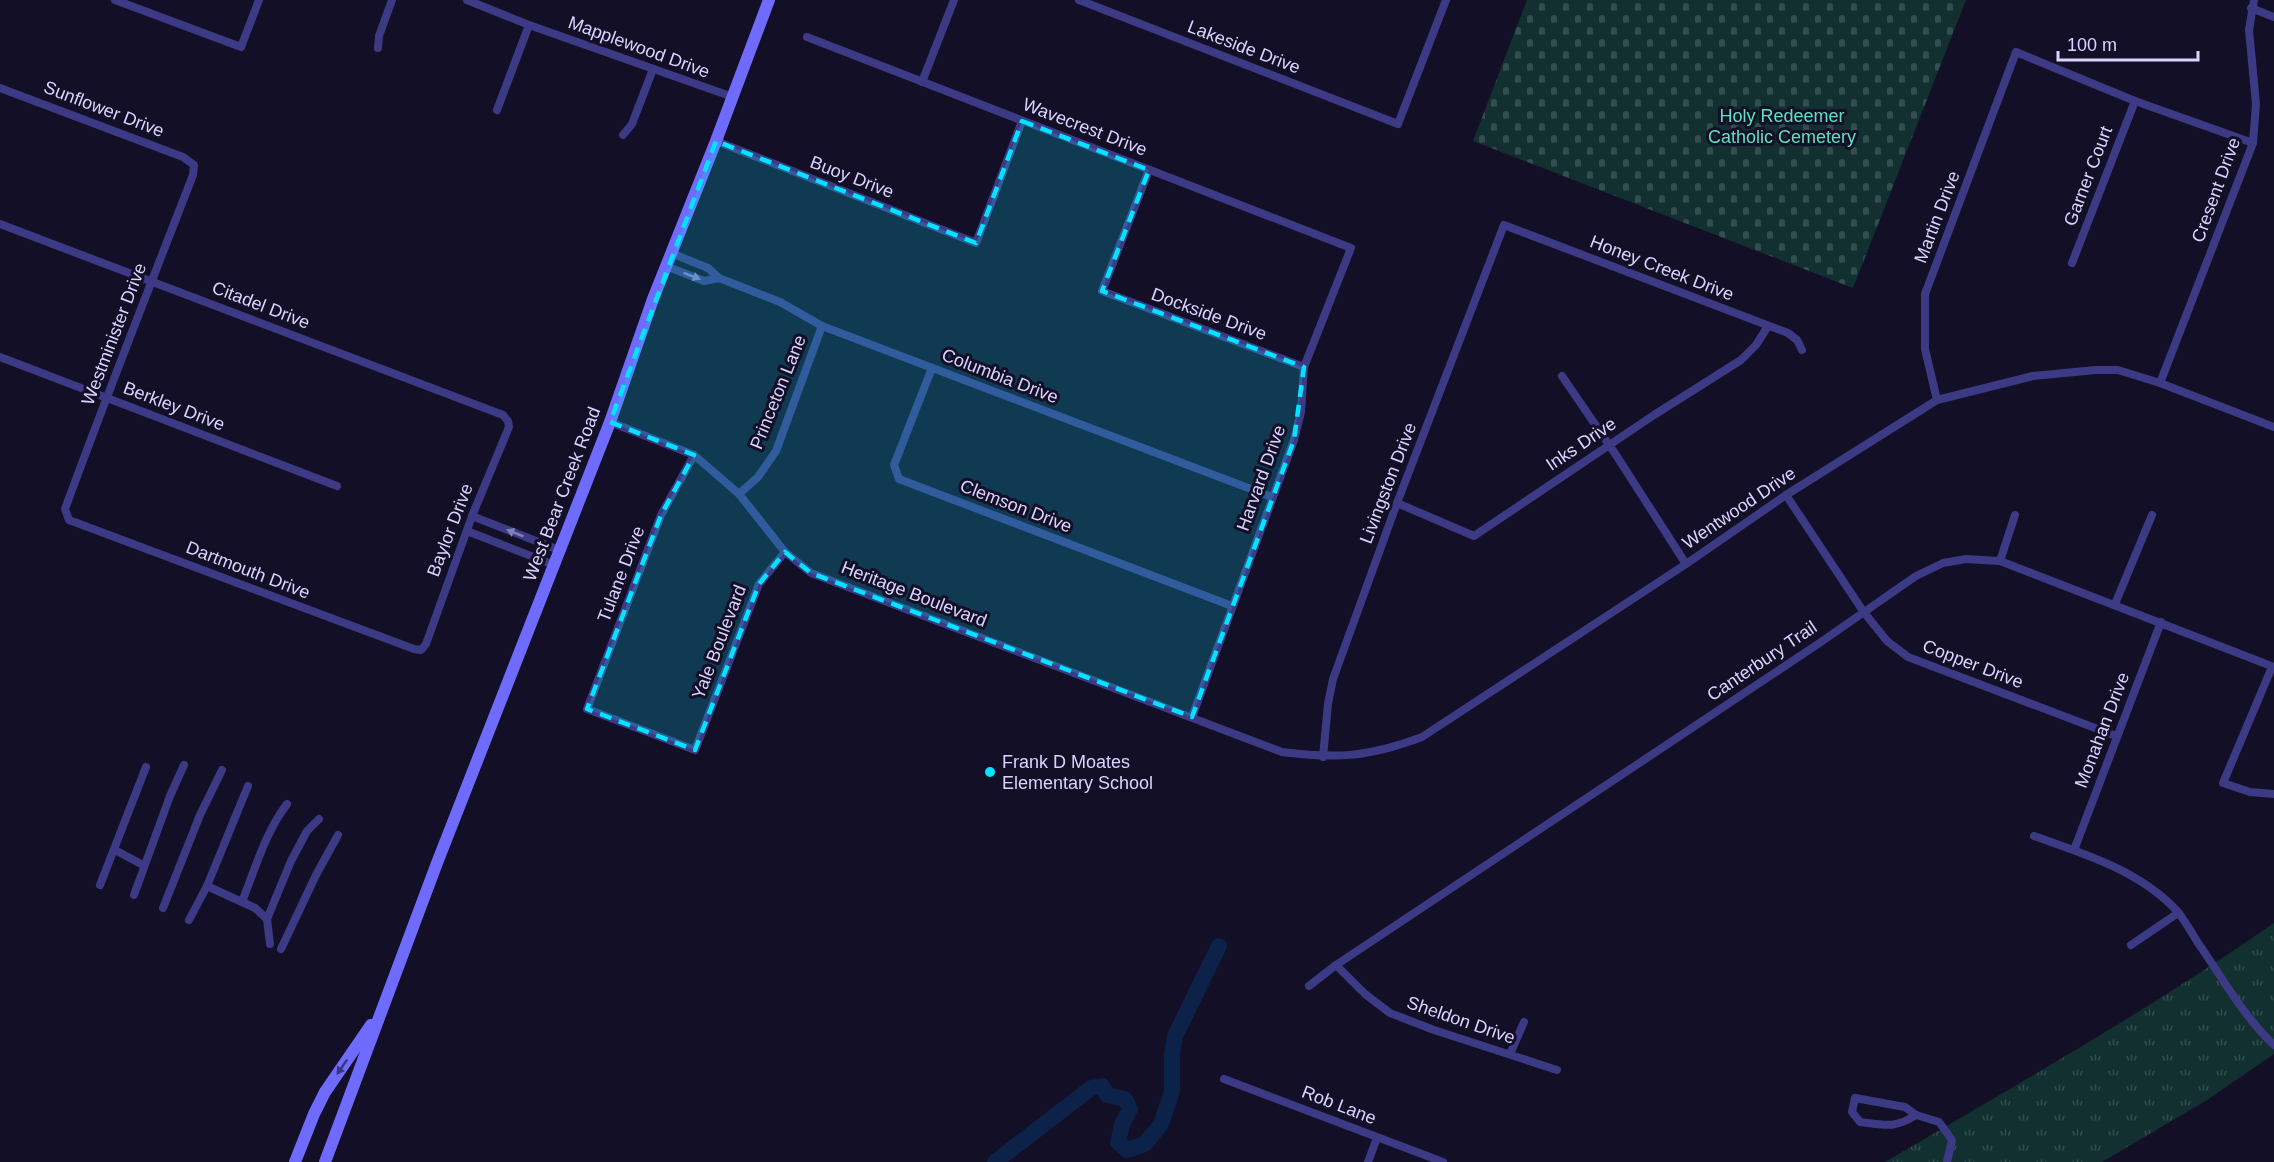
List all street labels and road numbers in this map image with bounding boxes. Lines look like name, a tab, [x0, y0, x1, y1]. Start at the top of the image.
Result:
street label: Mapplewood Drive	[566, 12, 712, 82]
street label: Lakeside Drive	[1185, 16, 1303, 78]
street label: Sunflower Drive	[41, 77, 167, 141]
street label: Wavecrest Drive	[1020, 94, 1150, 160]
street label: Garner Court	[2060, 123, 2116, 229]
street label: Cresent Drive	[2188, 135, 2244, 245]
street label: Buoy Drive	[807, 152, 897, 202]
street label: Martin Drive	[1910, 168, 1964, 266]
street label: Honey Creek Drive	[1587, 231, 1737, 305]
street label: Westminister Drive	[78, 260, 150, 408]
street label: Citadel Drive	[209, 277, 313, 333]
street label: Dockside Drive	[1149, 284, 1269, 344]
street label: Princeton Lane	[746, 332, 810, 452]
street label: Columbia Drive	[939, 345, 1061, 407]
street label: Berkley Drive	[120, 377, 228, 435]
street label: West Bear Creek Road	[520, 404, 604, 584]
street label: Inks Drive	[1542, 413, 1620, 475]
street label: Livingston Drive	[1356, 420, 1420, 546]
street label: Harvard Drive	[1233, 422, 1289, 534]
street label: Wentwood Drive	[1679, 463, 1799, 553]
street label: Clemson Drive	[957, 476, 1075, 536]
street label: Baylor Drive	[423, 481, 477, 579]
street label: Tulane Drive	[593, 523, 649, 625]
street label: Dartmouth Drive	[183, 537, 313, 603]
street label: Heritage Boulevard	[838, 557, 990, 631]
street label: Yale Boulevard	[688, 582, 750, 702]
street label: Canterbury Trail	[1703, 617, 1821, 705]
street label: Copper Drive	[1920, 636, 2026, 692]
street label: Monahan Drive	[2071, 669, 2133, 791]
street label: Sheldon Drive	[1404, 992, 1518, 1048]
street label: Rob Lane	[1299, 1082, 1379, 1128]

